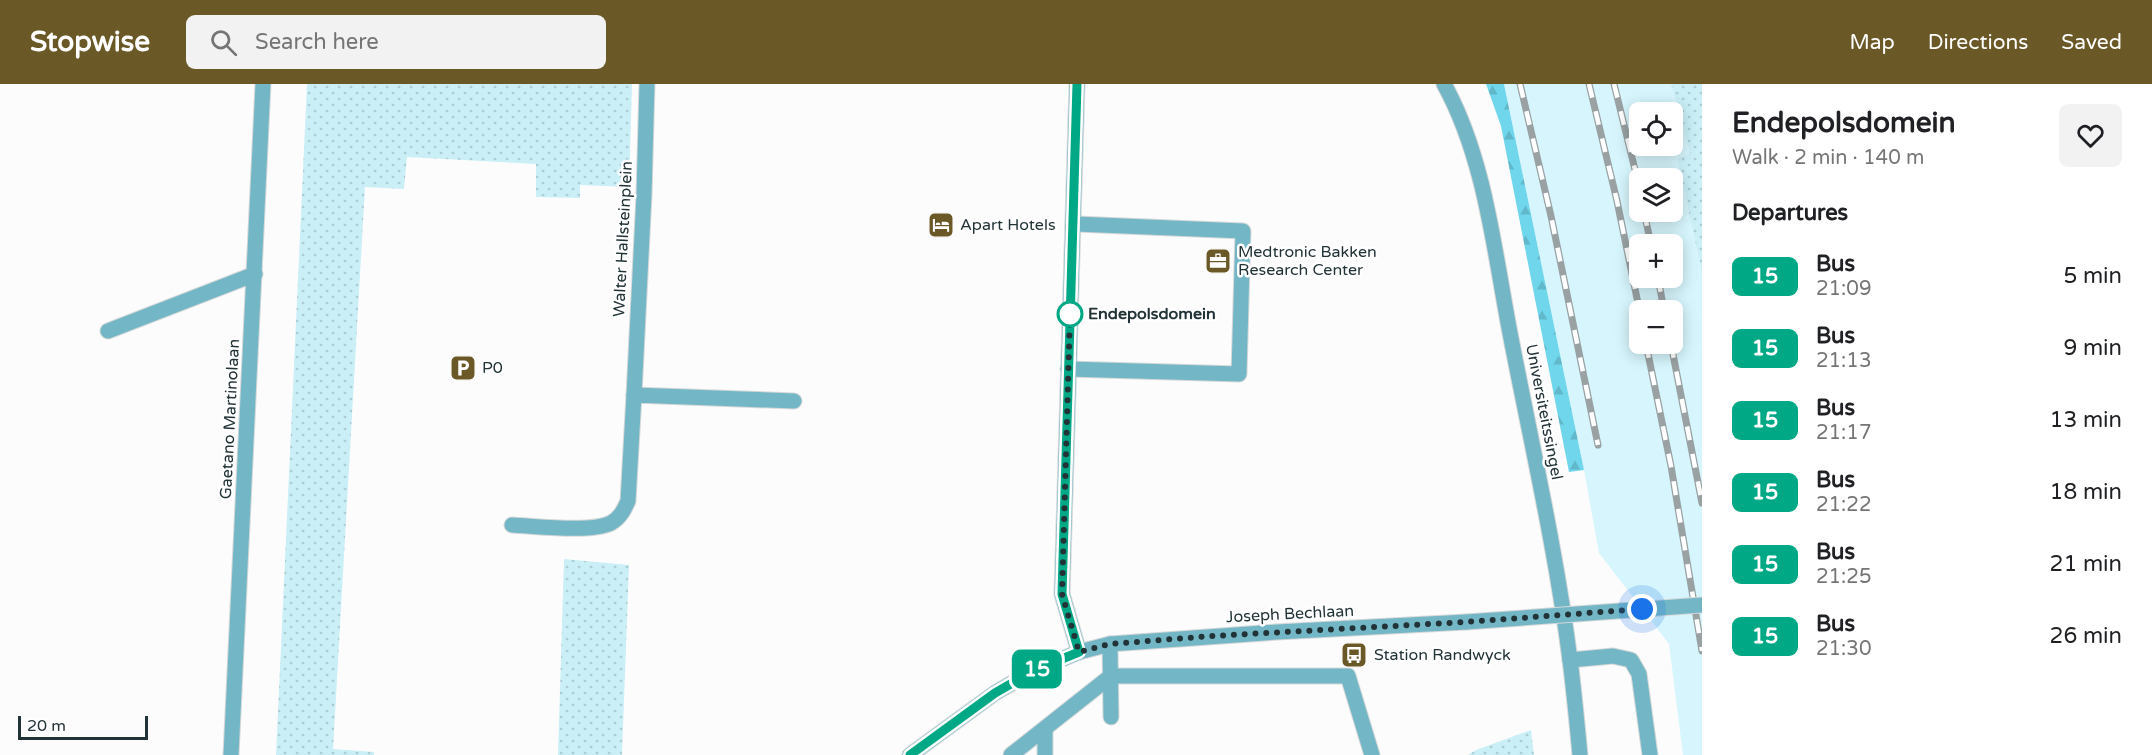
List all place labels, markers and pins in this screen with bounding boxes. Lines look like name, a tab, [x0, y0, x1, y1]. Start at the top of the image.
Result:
hotel icon: Apart Hotels	[926, 210, 956, 240]
place label: Apart Hotels	[960, 215, 1056, 235]
place label: Medtronic Bakken Research Center	[1238, 242, 1377, 280]
office icon: Medtronic Bakken Research Center	[1203, 246, 1233, 276]
marker: Endepolsdomein	[1057, 301, 1083, 327]
place label: Endepolsdomein	[1088, 304, 1216, 324]
parking icon: P0	[448, 353, 478, 383]
place label: P0	[482, 358, 503, 378]
bus stop icon: Station Randwyck	[1339, 640, 1369, 670]
place label: Station Randwyck	[1374, 645, 1511, 665]

